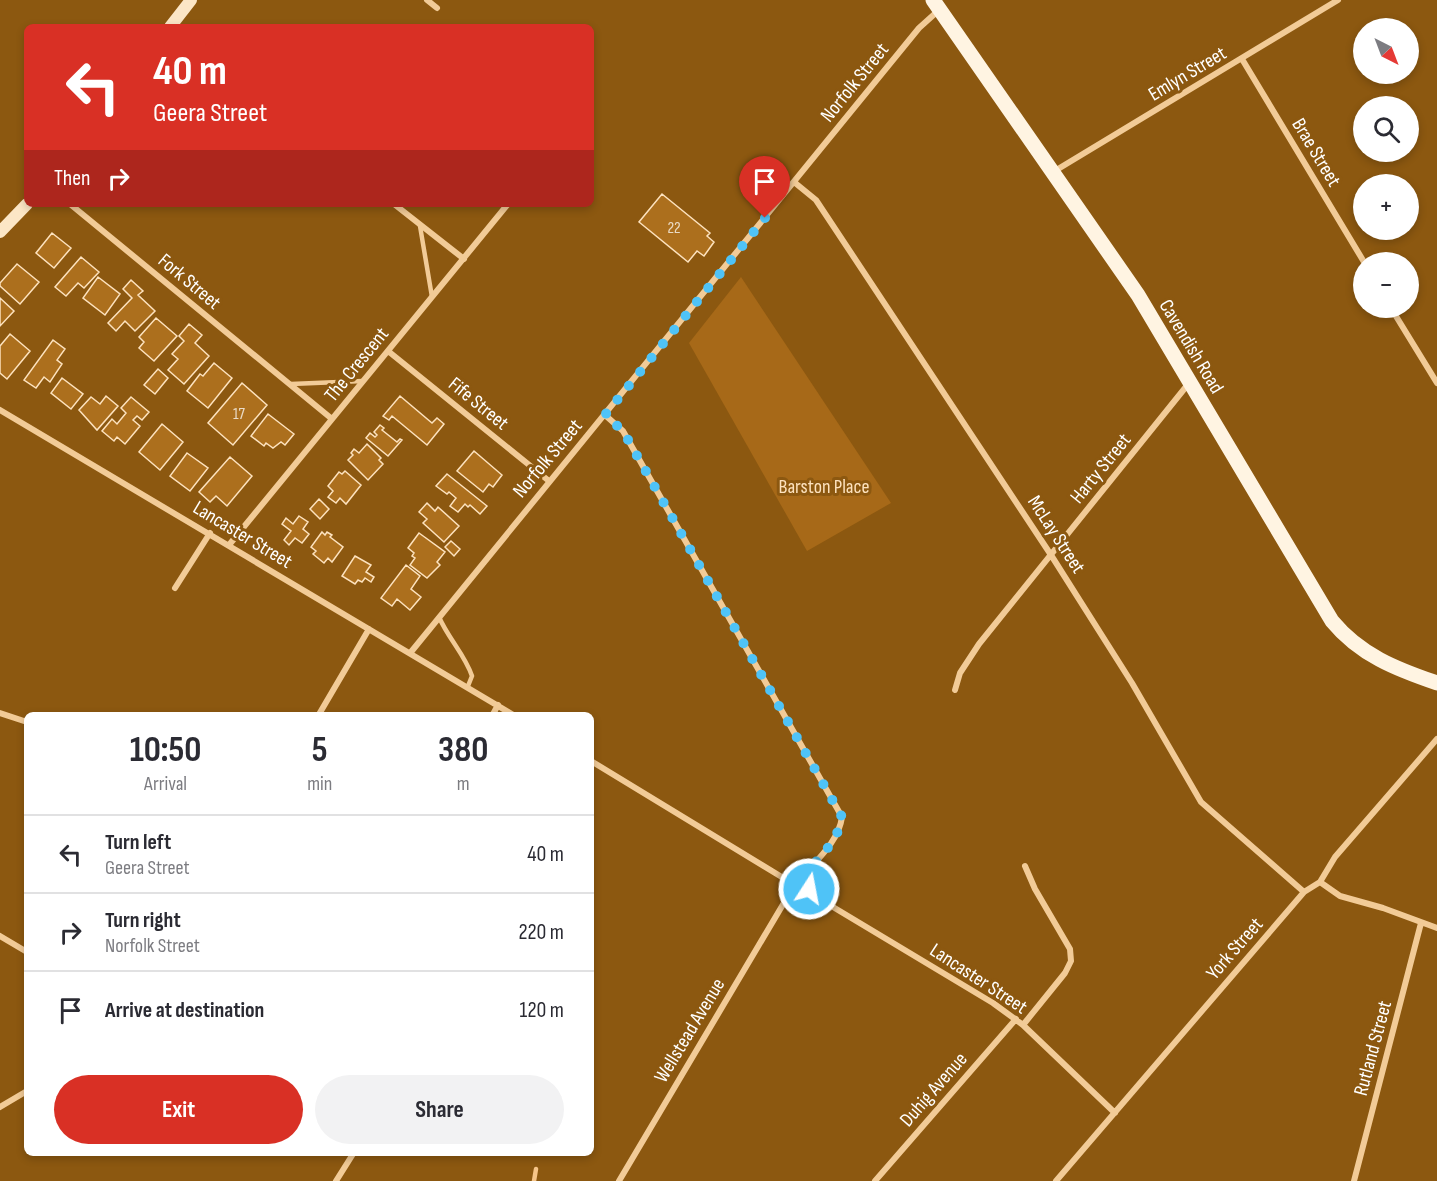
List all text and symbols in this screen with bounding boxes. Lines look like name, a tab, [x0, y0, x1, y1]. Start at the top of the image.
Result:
north arrow	[1353, 18, 1419, 84]
map controls	[1353, 18, 1419, 318]
street label: Norfolk Street	[816, 38, 894, 127]
street label: Emlyn Street	[1144, 41, 1231, 106]
text: 40 m	[153, 46, 227, 97]
icon: left	[54, 48, 132, 126]
button: search	[1353, 96, 1419, 162]
text: Geera Street	[153, 97, 267, 129]
street label: Brae Street	[1286, 114, 1346, 191]
pin	[739, 156, 790, 218]
icon: right	[102, 162, 135, 195]
text: Then	[54, 165, 90, 192]
icon: arrive	[748, 165, 781, 198]
button: +	[1353, 174, 1419, 240]
house number: 22	[667, 219, 681, 238]
street label: Fork Street	[153, 249, 226, 315]
button: −	[1353, 252, 1419, 318]
street label: Cavendish Road	[1154, 295, 1229, 398]
street label: The Crescent	[320, 323, 394, 407]
street label: Fife Street	[443, 372, 513, 435]
house number: 17	[233, 405, 246, 424]
street label: Norfolk Street	[508, 415, 587, 503]
street label: Harty Street	[1065, 429, 1136, 508]
park label: Barston Place	[778, 475, 870, 499]
street label: McLay Street	[1022, 491, 1090, 578]
street label: Lancaster Street	[189, 496, 296, 574]
text: 10:50	[130, 729, 201, 772]
text: 5	[312, 729, 328, 772]
text: 380	[438, 729, 488, 772]
text: Arrival	[144, 772, 187, 796]
text: min	[307, 772, 332, 796]
text: m	[457, 772, 470, 796]
text: Turn left	[105, 829, 171, 856]
icon: left	[54, 838, 87, 871]
text: 40 m	[527, 841, 564, 868]
text: Geera Street	[105, 856, 190, 880]
position arrow	[777, 857, 841, 921]
text: Turn right	[105, 907, 181, 934]
street label: York Street	[1201, 913, 1268, 985]
icon: right	[54, 916, 87, 949]
text: 220 m	[518, 919, 564, 946]
text: Norfolk Street	[105, 934, 200, 958]
street label: Lancaster Street	[925, 938, 1032, 1019]
street label: Wellstead Avenue	[649, 974, 730, 1087]
icon: arrive	[54, 994, 87, 1027]
text: Arrive at destination	[105, 997, 264, 1024]
text: 120 m	[520, 997, 564, 1024]
street label: Rutland Street	[1349, 998, 1397, 1098]
street label: Duhig Avenue	[895, 1048, 973, 1132]
button: Exit	[54, 1075, 303, 1144]
button: Share	[315, 1075, 564, 1144]

